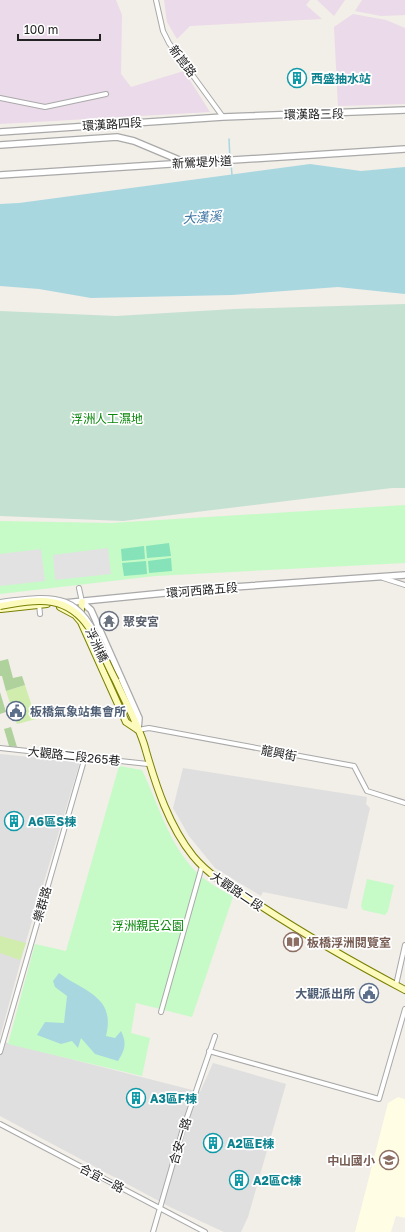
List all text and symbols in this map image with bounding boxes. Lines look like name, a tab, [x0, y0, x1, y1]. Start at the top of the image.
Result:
scale bar	[18, 16, 100, 42]
text: 100 m	[24, 22, 58, 37]
street label: 新崑路	[166, 42, 200, 80]
building icon: 西盛抽水站	[286, 67, 308, 89]
place label: 西盛抽水站	[311, 71, 371, 86]
street label: 環漢路三段	[284, 106, 344, 122]
street label: 環漢路四段	[82, 114, 142, 134]
street label: 新鶯堤外道	[172, 153, 232, 171]
water label: 大漢溪	[182, 208, 224, 226]
park label: 浮洲人工濕地	[71, 411, 143, 426]
street label: 環河西路五段	[165, 579, 239, 601]
temple icon: 聚安宮	[98, 610, 120, 632]
place label: 聚安宮	[123, 614, 159, 629]
street label: 浮洲橋	[83, 626, 111, 664]
public building icon: 板橋氣象站集會所	[5, 700, 27, 722]
place label: 板橋氣象站集會所	[30, 704, 126, 719]
street label: 龍興街	[260, 742, 298, 764]
street label: 大觀路二段265巷	[27, 744, 121, 768]
building icon: A6區S棟	[3, 810, 25, 832]
place label: A6區S棟	[28, 814, 76, 829]
street label: 大觀路二段	[208, 868, 266, 914]
street label: 樂群路	[30, 885, 54, 923]
park label: 浮洲親民公園	[112, 918, 184, 933]
library icon: 板橋浮洲閱覽室	[282, 931, 304, 953]
place label: 板橋浮洲閱覽室	[307, 935, 391, 950]
public building icon: 大觀派出所	[358, 982, 380, 1004]
place label: 大觀派出所	[295, 986, 355, 1001]
building icon: A3區F棟	[125, 1087, 147, 1109]
place label: A3區F棟	[150, 1091, 197, 1106]
street label: 合安一路	[166, 1116, 194, 1166]
building icon: A2區E棟	[202, 1132, 224, 1154]
place label: A2區E棟	[227, 1136, 274, 1151]
school or university icon: 中山國小	[378, 1149, 400, 1171]
place label: 中山國小	[327, 1153, 375, 1168]
street label: 合宜一路	[77, 1160, 127, 1196]
building icon: A2區C棟	[228, 1169, 250, 1191]
place label: A2區C棟	[253, 1173, 301, 1188]

